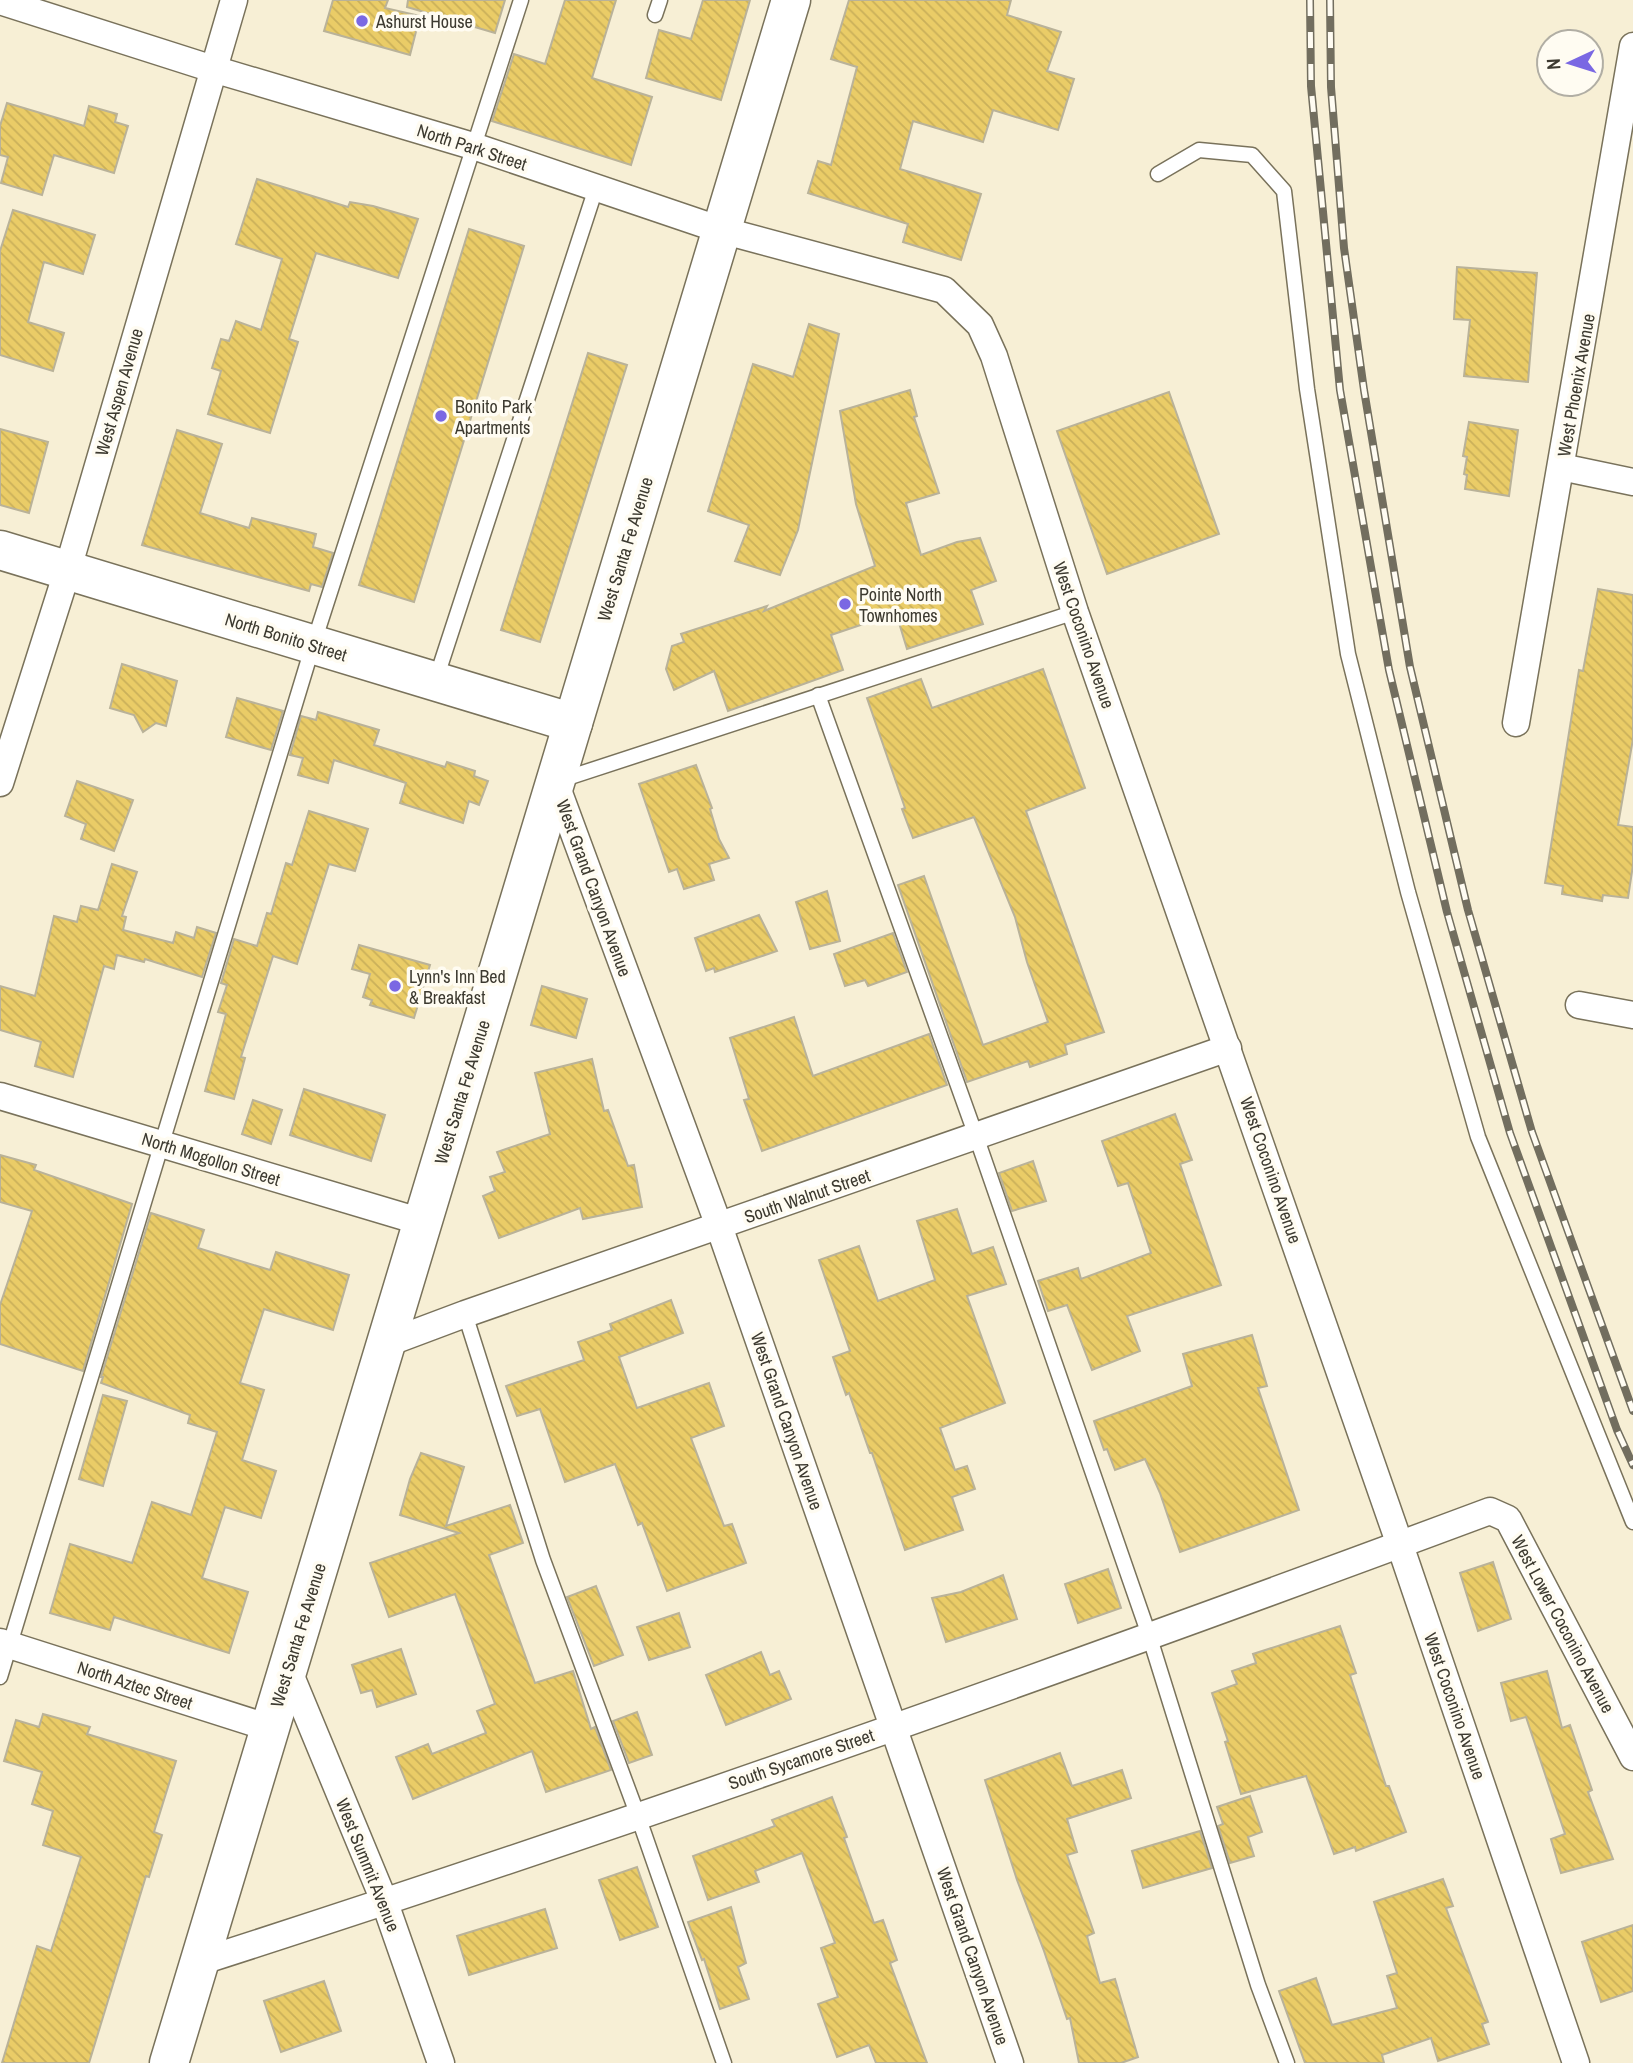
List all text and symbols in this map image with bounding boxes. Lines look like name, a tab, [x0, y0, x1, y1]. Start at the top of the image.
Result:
place label: Ashurst House	[375, 9, 473, 34]
marker: Ashurst House	[354, 13, 370, 29]
north arrow	[1535, 28, 1605, 98]
text: N	[1540, 58, 1566, 71]
street label: North Park Street	[414, 117, 530, 177]
street label: West Phoenix Avenue	[1551, 312, 1601, 458]
street label: West Aspen Avenue	[89, 325, 149, 459]
place label: Bonito Park Apartments	[454, 394, 533, 440]
marker: Bonito Park Apartments	[433, 408, 449, 424]
street label: West Santa Fe Avenue	[591, 474, 659, 624]
street label: West Coconino Avenue	[1047, 558, 1121, 712]
place label: Pointe North Townhomes	[859, 582, 942, 628]
marker: Pointe North Townhomes	[837, 596, 853, 612]
street label: North Bonito Street	[222, 607, 350, 667]
street label: West Grand Canyon Avenue	[550, 796, 638, 980]
place label: Lynn's Inn Bed & Breakfast	[409, 964, 506, 1010]
marker: Lynn's Inn Bed & Breakfast	[387, 978, 403, 994]
street label: West Santa Fe Avenue	[428, 1017, 496, 1167]
street label: West Coconino Avenue	[1234, 1093, 1308, 1247]
street label: North Mogollon Street	[139, 1126, 283, 1192]
street label: South Walnut Street	[741, 1163, 873, 1229]
street label: West Grand Canyon Avenue	[745, 1329, 829, 1513]
street label: West Lower Coconino Avenue	[1505, 1531, 1621, 1717]
street label: West Santa Fe Avenue	[264, 1560, 332, 1710]
street label: West Coconino Avenue	[1418, 1629, 1492, 1783]
street label: North Aztec Street	[74, 1655, 196, 1715]
street label: South Sycamore Street	[725, 1722, 877, 1796]
street label: West Summit Avenue	[330, 1795, 406, 1935]
street label: West Grand Canyon Avenue	[931, 1864, 1015, 2048]

